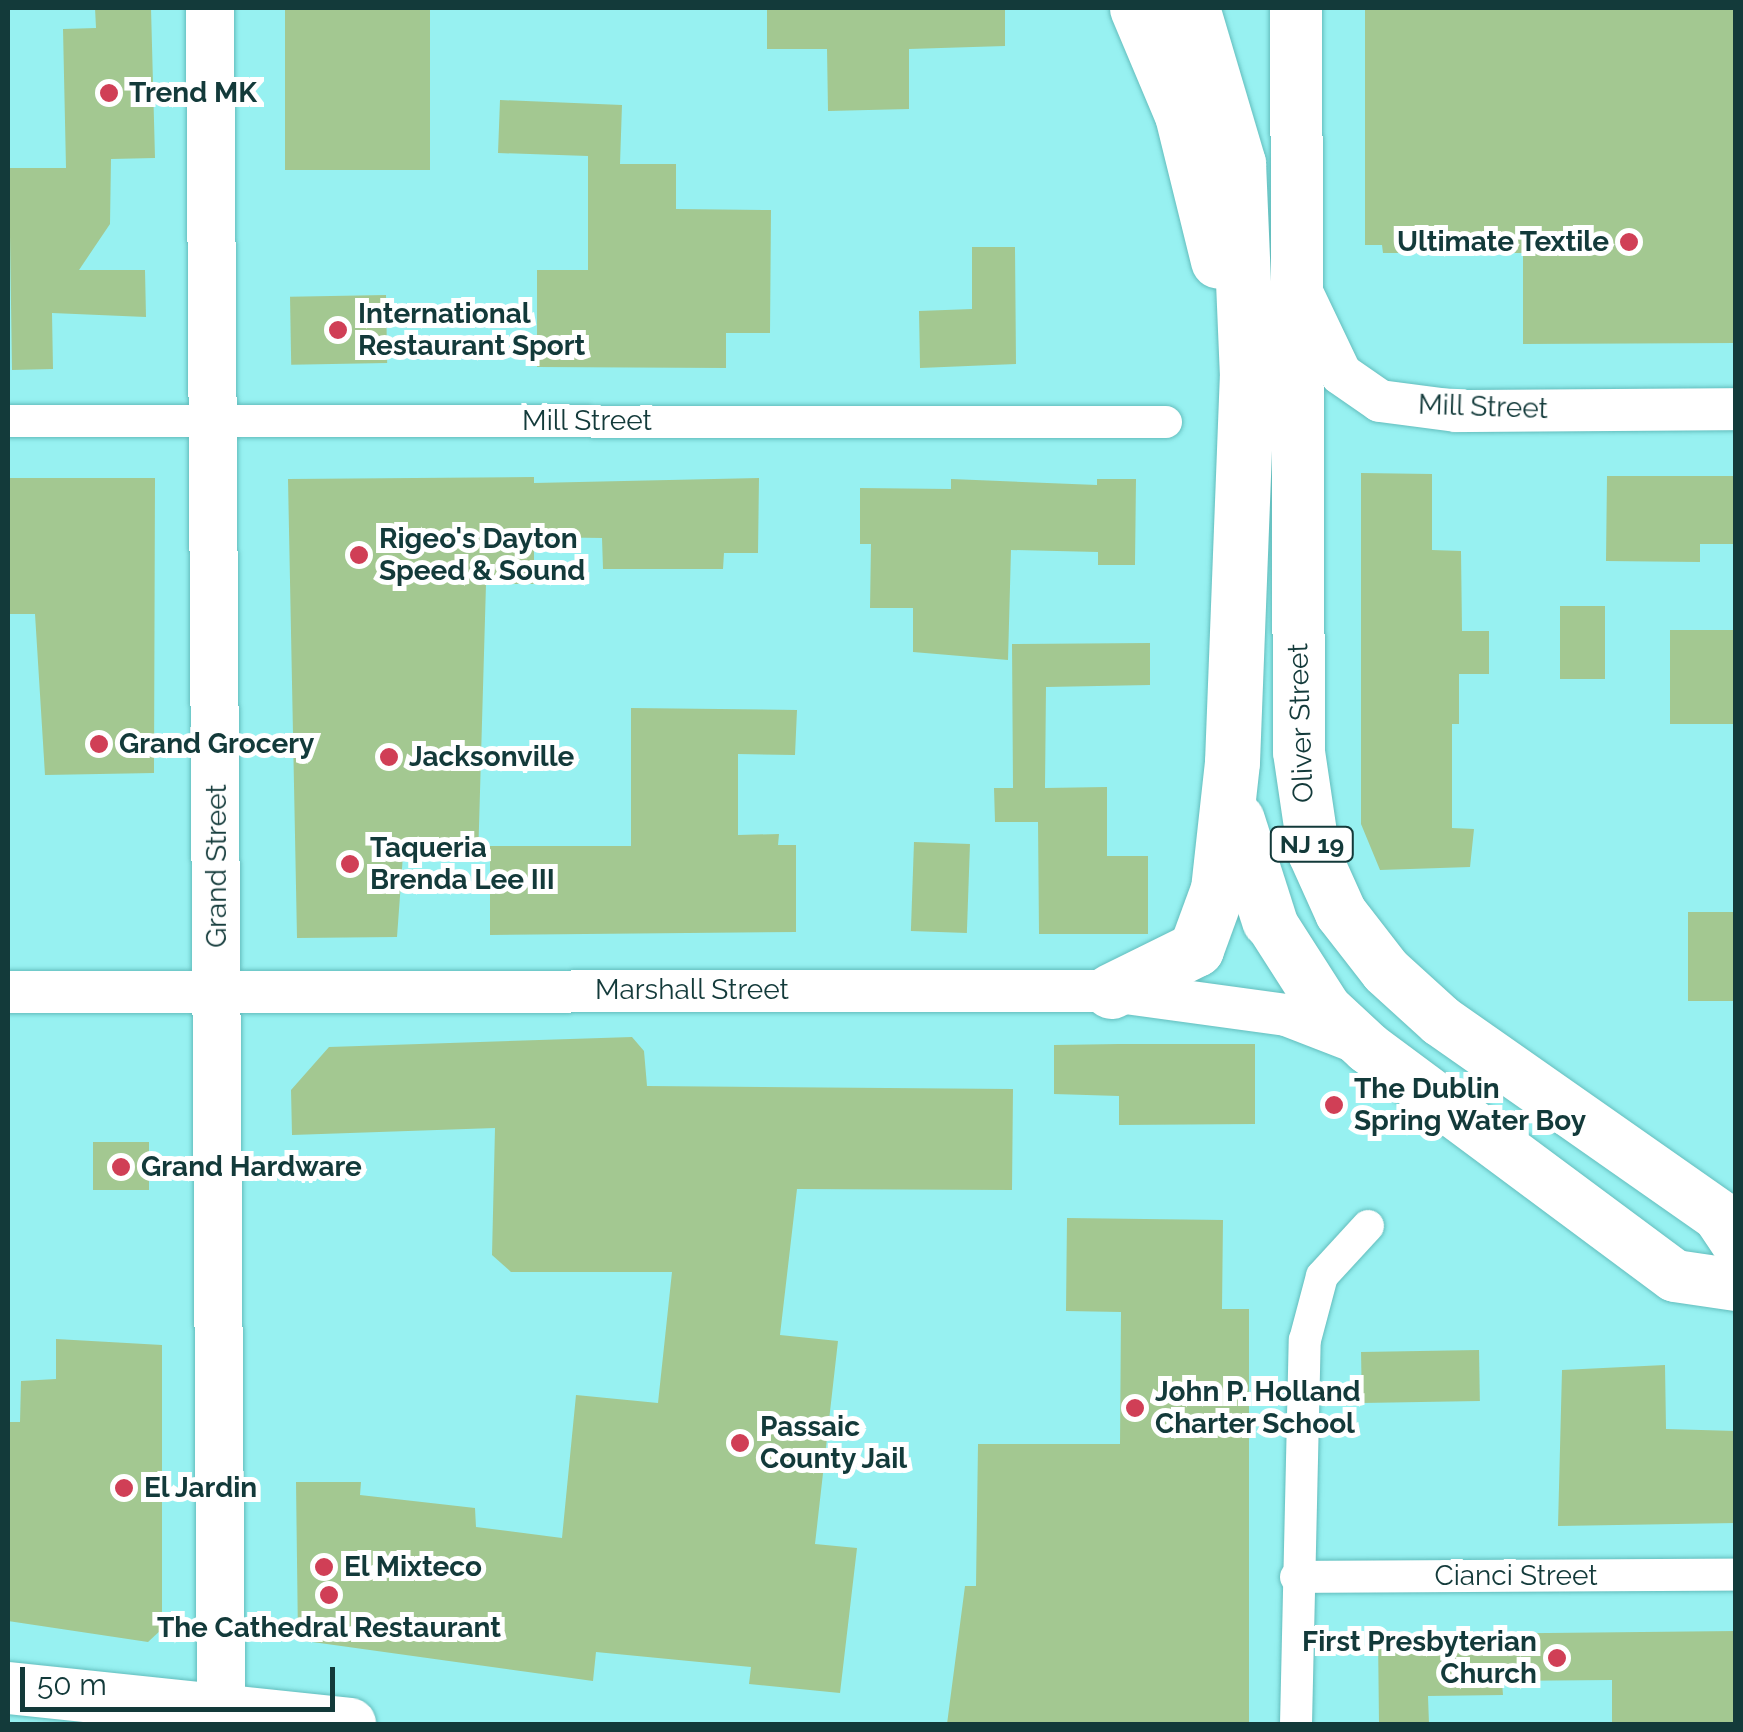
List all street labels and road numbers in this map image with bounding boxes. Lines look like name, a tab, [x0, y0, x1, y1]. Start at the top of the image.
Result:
street label: Mill Street	[1417, 388, 1549, 426]
street label: Mill Street	[522, 404, 652, 438]
street label: Oliver Street	[1281, 642, 1321, 804]
street label: Grand Street	[200, 784, 234, 948]
road number: NJ 19	[1270, 824, 1354, 864]
street label: Marshall Street	[595, 973, 789, 1007]
street label: Cianci Street	[1434, 1559, 1598, 1593]

